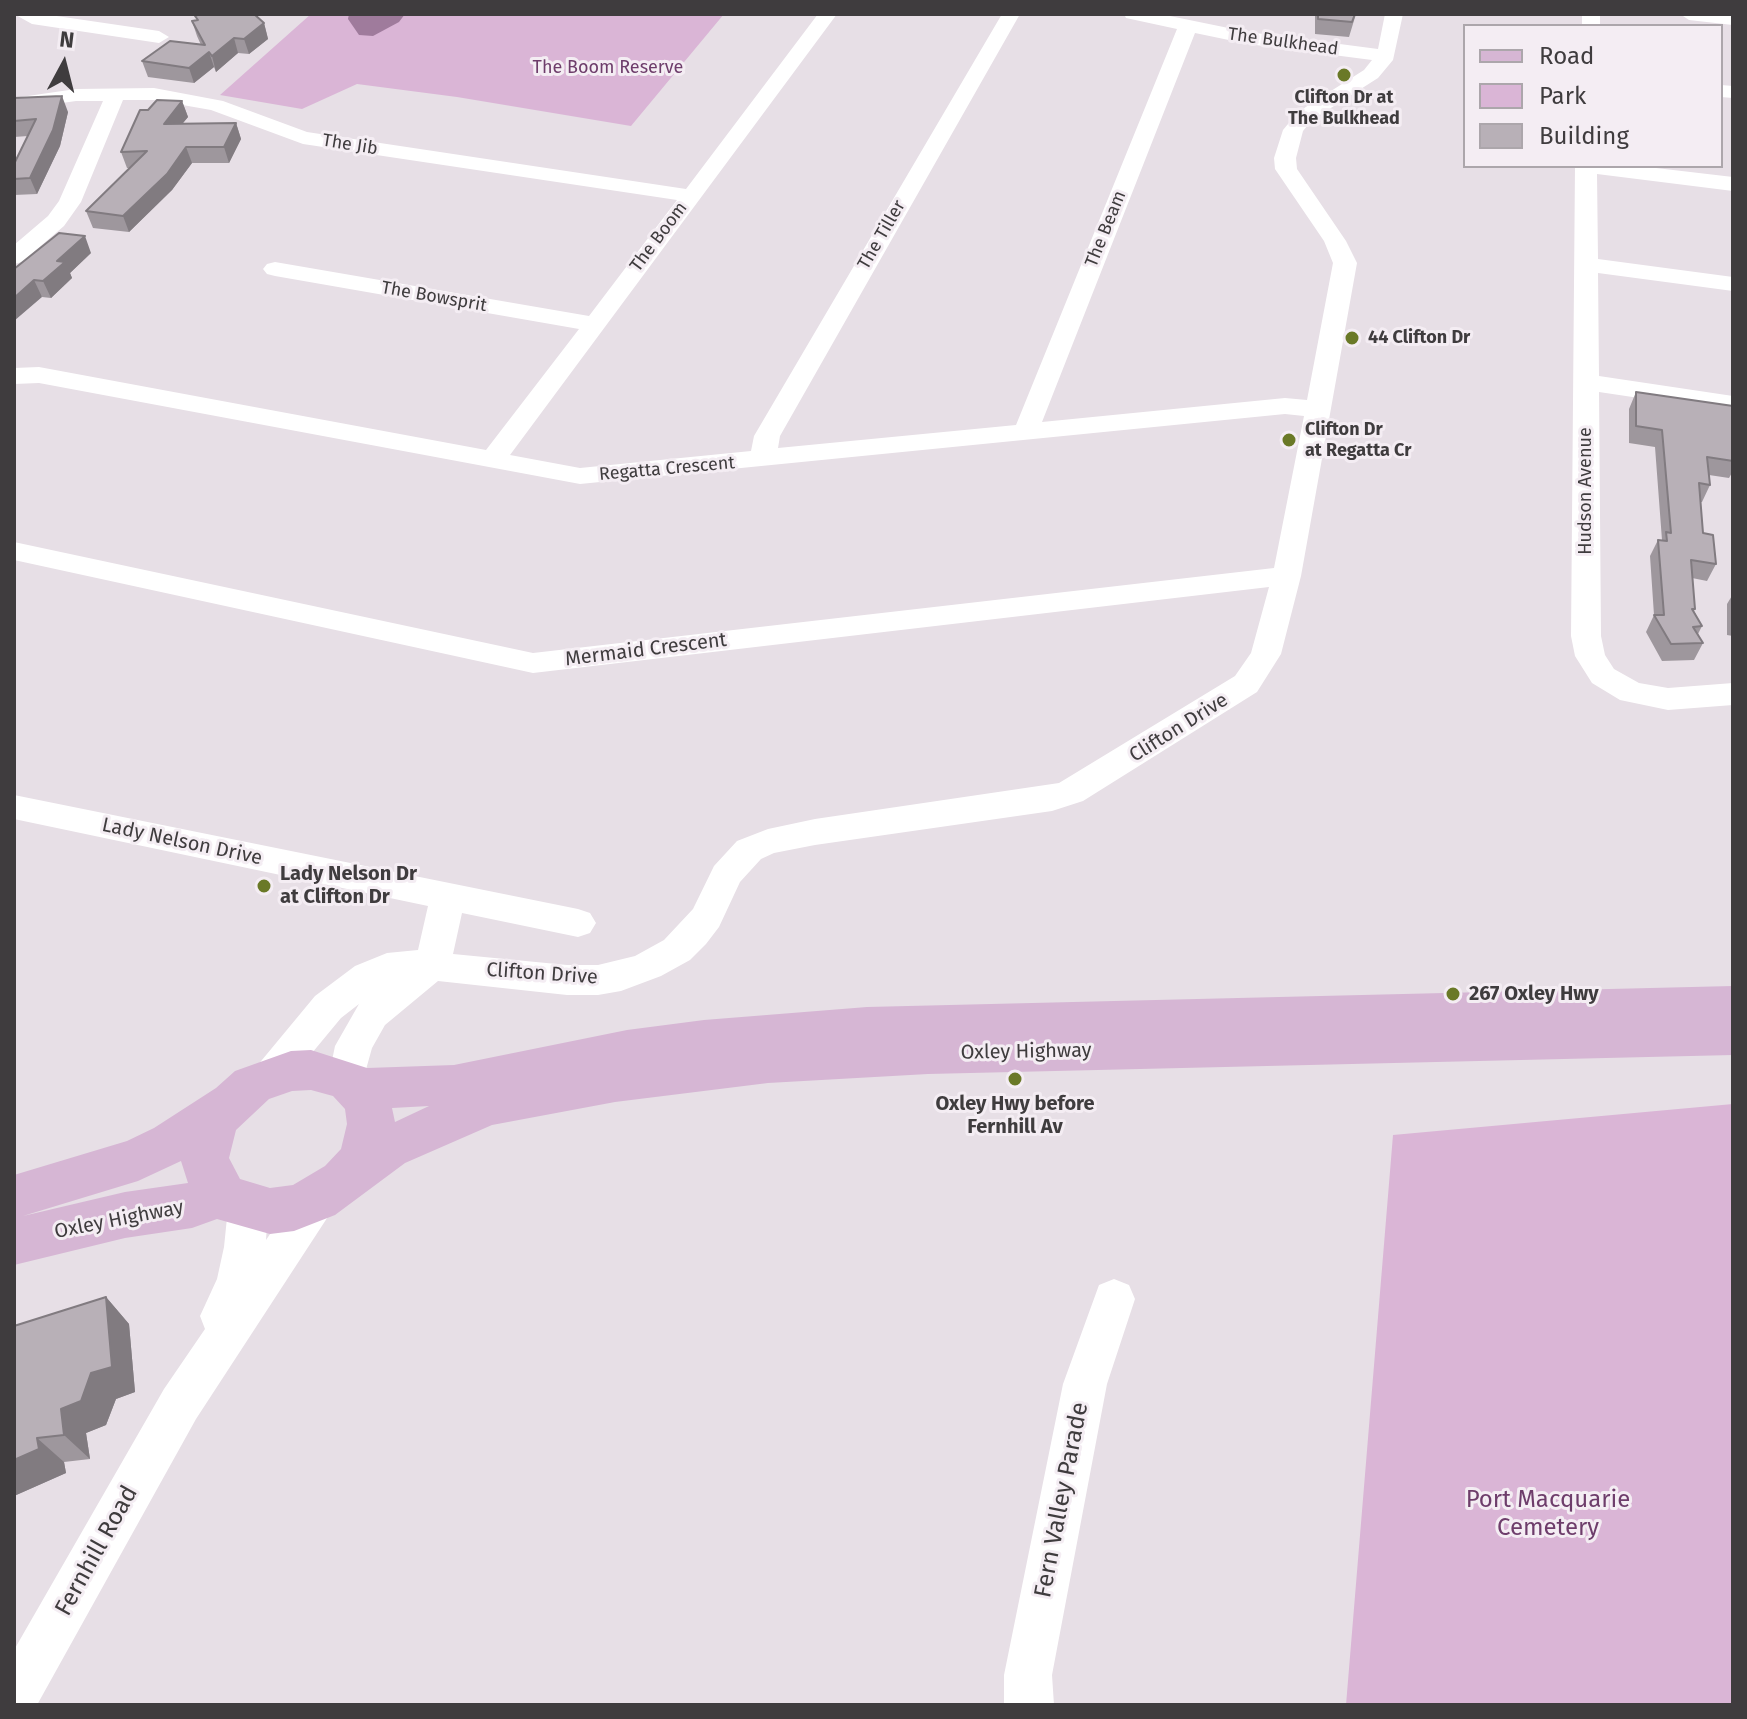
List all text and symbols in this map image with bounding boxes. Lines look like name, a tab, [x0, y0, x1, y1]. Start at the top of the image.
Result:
north arrow	[24, 24, 104, 104]
street label: The Bulkhead	[1226, 24, 1340, 60]
legend	[1463, 24, 1723, 168]
text: N	[58, 25, 76, 54]
text: Road	[1539, 42, 1594, 70]
park label: The Boom Reserve	[533, 57, 683, 79]
marker: Clifton Dr at The Bulkhead	[1335, 66, 1353, 84]
text: Park	[1539, 82, 1586, 110]
place label: Clifton Dr at The Bulkhead	[1288, 87, 1400, 130]
text: Building	[1539, 122, 1629, 150]
street label: The Jib	[321, 130, 379, 160]
street label: The Beam	[1081, 188, 1131, 270]
street label: The Tiller	[854, 197, 910, 273]
street label: The Boom	[626, 198, 692, 276]
street label: The Bowsprit	[380, 277, 488, 317]
place label: 44 Clifton Dr	[1368, 327, 1470, 349]
marker: 44 Clifton Dr	[1343, 329, 1361, 347]
place label: Clifton Dr at Regatta Cr	[1305, 419, 1411, 462]
street label: Hudson Avenue	[1575, 427, 1597, 555]
marker: Clifton Dr at Regatta Cr	[1280, 431, 1298, 449]
street label: Regatta Crescent	[598, 452, 736, 486]
street label: Mermaid Crescent	[564, 628, 728, 672]
street label: Clifton Drive	[1125, 688, 1233, 768]
street label: Lady Nelson Drive	[100, 813, 264, 871]
place label: Lady Nelson Dr at Clifton Dr	[280, 862, 417, 909]
marker: Lady Nelson Dr at Clifton Dr	[255, 877, 273, 895]
street label: Clifton Drive	[485, 958, 599, 990]
place label: 267 Oxley Hwy	[1469, 982, 1599, 1006]
marker: 267 Oxley Hwy	[1444, 985, 1462, 1003]
street label: Oxley Highway	[960, 1039, 1092, 1065]
marker: Oxley Hwy before Fernhill Av	[1006, 1070, 1024, 1088]
place label: Oxley Hwy before Fernhill Av	[935, 1092, 1095, 1139]
street label: Oxley Highway	[52, 1196, 186, 1244]
street label: Fern Valley Parade	[1029, 1400, 1095, 1600]
street label: Fernhill Road	[50, 1481, 144, 1621]
park label: Port Macquarie Cemetery	[1466, 1486, 1630, 1542]

